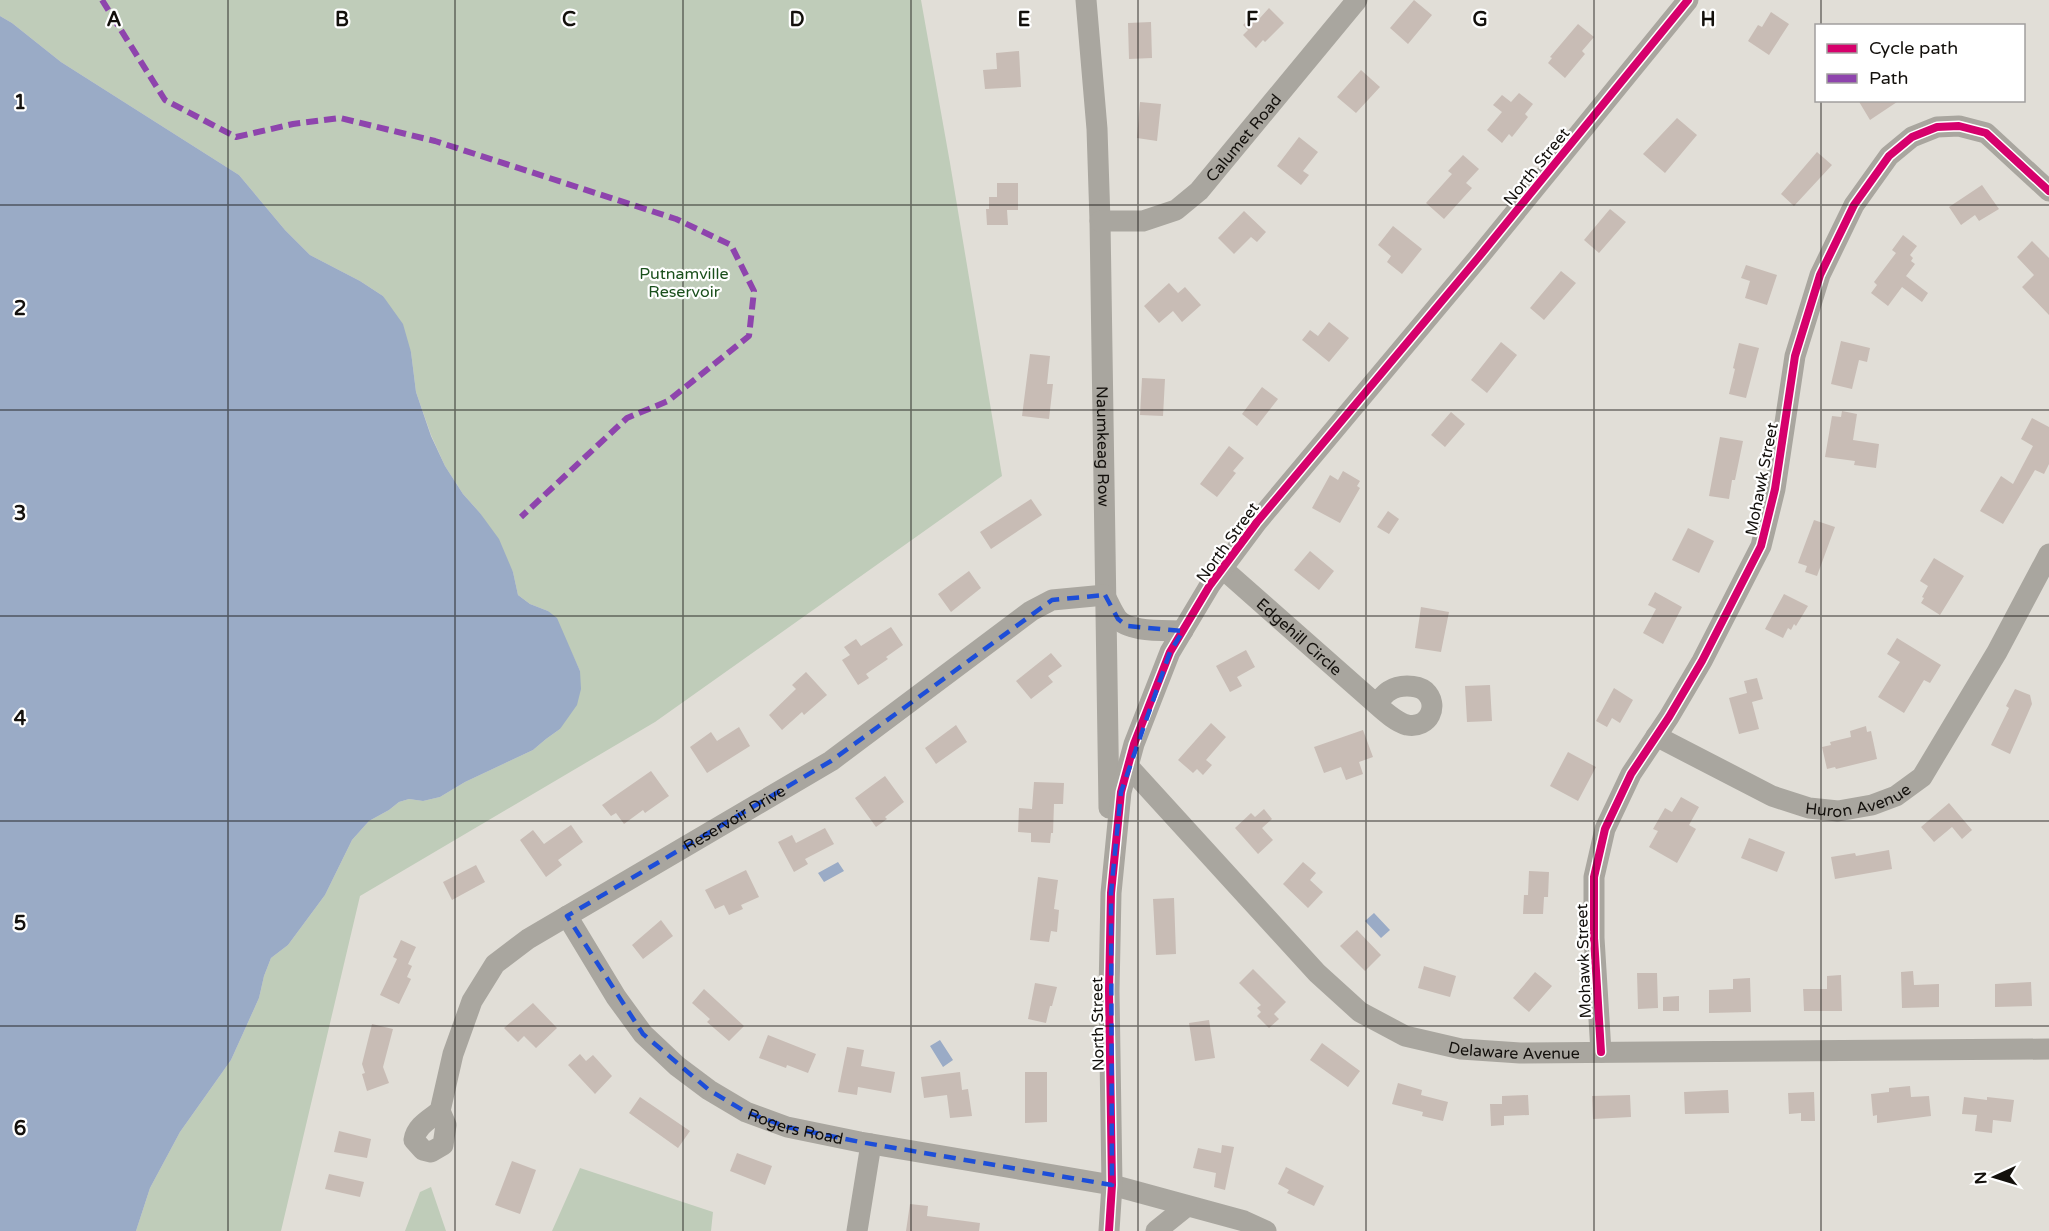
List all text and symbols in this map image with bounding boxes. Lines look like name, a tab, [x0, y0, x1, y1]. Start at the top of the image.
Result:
text: A	[107, 8, 122, 32]
text: B	[335, 8, 349, 32]
text: C	[562, 8, 576, 32]
text: D	[789, 8, 805, 32]
text: E	[1018, 8, 1031, 32]
text: F	[1246, 8, 1258, 32]
text: G	[1472, 8, 1488, 32]
text: H	[1700, 8, 1716, 32]
legend	[1815, 24, 2025, 102]
text: Cycle path	[1869, 37, 1958, 59]
text: Path	[1869, 67, 1908, 89]
street label: Calumet Road	[1202, 90, 1286, 186]
text: 1	[14, 91, 26, 115]
street label: North Street	[1499, 124, 1574, 210]
park label: Putnamville Reservoir	[639, 264, 729, 302]
text: 2	[14, 297, 26, 321]
street label: Naumkeag Row	[1092, 386, 1113, 507]
street label: Mohawk Street	[1741, 421, 1783, 537]
street label: North Street	[1192, 499, 1264, 587]
text: 3	[14, 502, 26, 526]
street label: Edgehill Circle	[1252, 594, 1346, 680]
text: 4	[14, 707, 27, 731]
street label: Huron Avenue	[1804, 780, 1915, 822]
street label: Reservoir Drive	[680, 781, 789, 857]
street label: Mohawk Street	[1572, 903, 1596, 1019]
text: 5	[14, 912, 26, 936]
street label: North Street	[1087, 977, 1109, 1071]
street label: Delaware Avenue	[1446, 1037, 1580, 1064]
street label: Rogers Road	[745, 1104, 845, 1149]
text: 6	[14, 1117, 26, 1141]
north arrow	[1965, 1147, 2025, 1207]
text: N	[1971, 1171, 1991, 1185]

